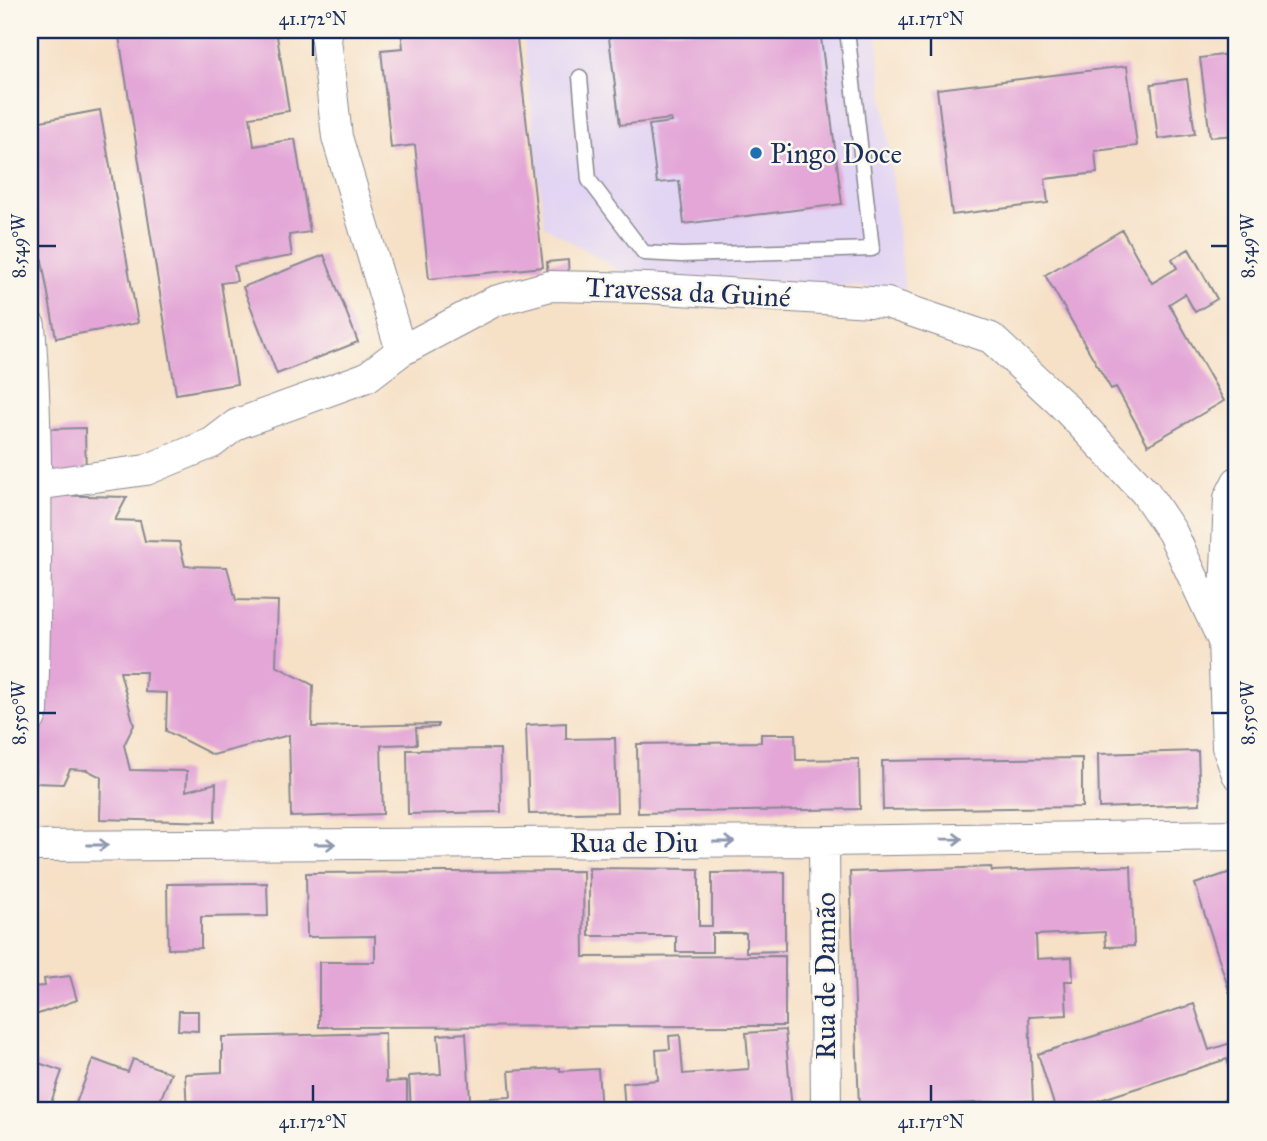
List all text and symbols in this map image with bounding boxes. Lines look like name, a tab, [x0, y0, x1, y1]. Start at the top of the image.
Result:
text: 41.172°N	[279, 8, 347, 30]
text: 41.171°N	[898, 8, 964, 30]
place label: Pingo Doce	[770, 136, 902, 171]
marker: Pingo Doce	[748, 145, 764, 161]
text: 8.549°W	[8, 213, 30, 278]
text: 8.549°W	[1237, 213, 1259, 278]
street label: Travessa da Guiné	[585, 269, 792, 315]
text: 8.550°W	[8, 680, 30, 745]
text: 8.550°W	[1237, 680, 1259, 745]
street label: Rua de Diu	[570, 825, 698, 860]
one-way arrow	[940, 833, 963, 846]
one-way arrow	[713, 835, 736, 849]
one-way arrow	[314, 837, 337, 851]
one-way arrow	[86, 838, 109, 852]
street label: Rua de Damão	[808, 892, 843, 1060]
text: 41.172°N	[279, 1111, 347, 1133]
text: 41.171°N	[898, 1111, 964, 1133]

